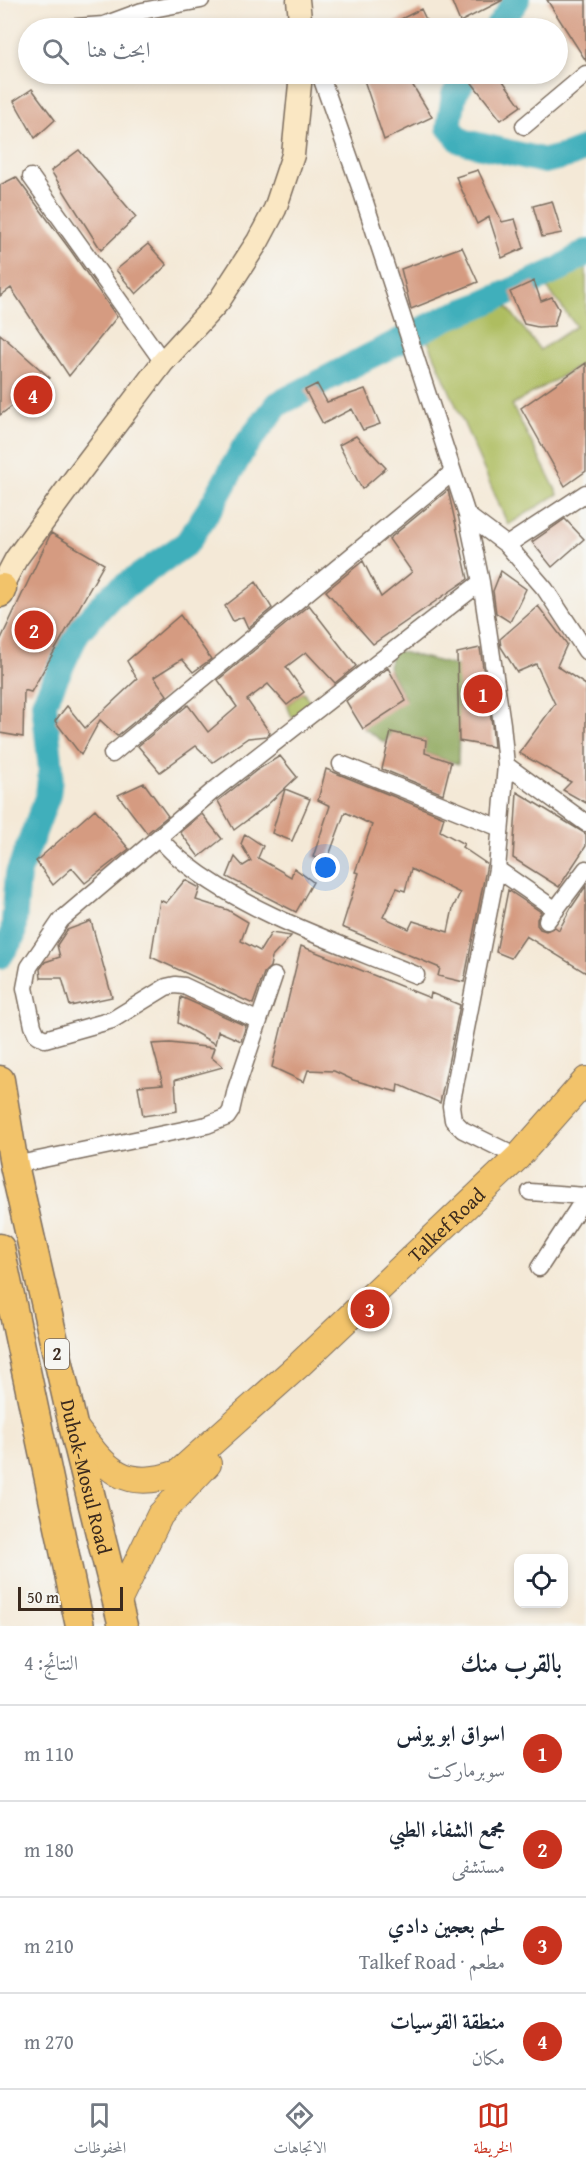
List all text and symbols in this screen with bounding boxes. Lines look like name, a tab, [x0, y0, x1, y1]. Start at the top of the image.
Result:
search box	[18, 18, 568, 84]
text: ابحث هنا	[87, 33, 151, 65]
icon: search	[39, 35, 72, 68]
pin: 4	[14, 372, 52, 418]
pin: 2	[15, 608, 54, 652]
pin: 1	[464, 672, 502, 716]
your location	[311, 853, 340, 882]
street label: Talkef Road	[401, 1180, 492, 1269]
pin: 3	[350, 1286, 389, 1332]
road number: 2	[45, 1339, 69, 1369]
street label: Duhok-Mosul Road	[54, 1396, 120, 1557]
map controls	[514, 1554, 568, 1608]
button: locate	[514, 1554, 568, 1608]
scale bar	[18, 1584, 123, 1612]
text: 50 m	[27, 1585, 59, 1609]
text: بالقرب منك	[460, 1643, 562, 1682]
text: النتائج: 4	[24, 1648, 78, 1677]
text: اسواق ابو يونس	[396, 1717, 505, 1749]
text: 110 m	[24, 1739, 74, 1768]
text: 1	[537, 1739, 548, 1768]
text: سوبرماركت	[427, 1755, 505, 1784]
text: مجمع الشفاء الطبي	[389, 1813, 505, 1845]
text: 180 m	[24, 1835, 74, 1864]
text: 2	[537, 1835, 548, 1864]
text: مستشفى	[452, 1851, 505, 1880]
text: لحم بعجين دادي	[388, 1909, 505, 1941]
text: 210 m	[24, 1931, 74, 1960]
text: 3	[537, 1931, 548, 1960]
text: مطعم · Talkef Road	[359, 1947, 505, 1976]
text: منطقة القوسيات	[390, 2005, 505, 2037]
text: 270 m	[24, 2027, 74, 2056]
text: 4	[537, 2027, 548, 2056]
text: مكان	[471, 2043, 505, 2072]
tab: المحفوظات	[74, 2099, 126, 2163]
tab: الاتجاهات	[273, 2099, 327, 2163]
tab: الخريطة	[474, 2099, 513, 2163]

